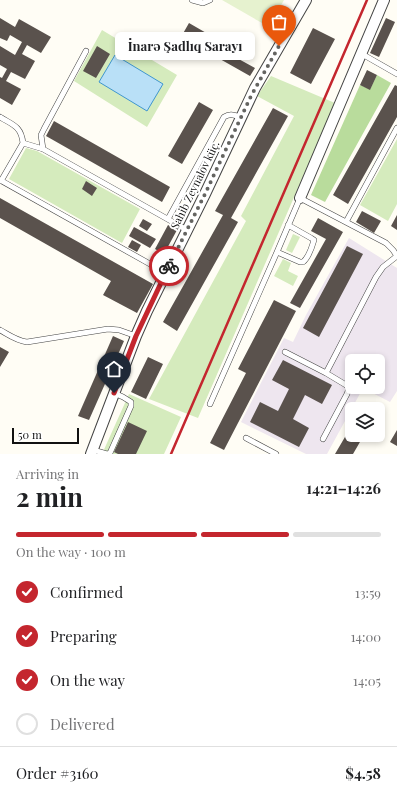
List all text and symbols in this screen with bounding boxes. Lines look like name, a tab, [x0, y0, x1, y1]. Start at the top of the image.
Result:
pin	[262, 5, 296, 46]
icon: bag	[268, 11, 290, 33]
callout: İnarə Şadlıq Sarayı	[115, 32, 255, 60]
text: İnarə Şadlıq Sarayı	[128, 37, 242, 54]
street label: Sahib Zeynalov küç.	[167, 138, 223, 231]
courier	[149, 246, 189, 286]
icon: bike	[158, 255, 180, 277]
pin	[97, 352, 131, 393]
map controls	[345, 354, 385, 442]
button: locate	[345, 354, 385, 394]
icon: home	[103, 358, 125, 380]
button: layers	[345, 402, 385, 442]
scale bar	[12, 426, 79, 445]
text: 50 m	[18, 427, 42, 442]
text: Arriving in	[16, 465, 79, 482]
text: 14:21–14:26	[306, 478, 381, 498]
text: 2 min	[16, 479, 83, 514]
text: On the way · 100 m	[16, 543, 126, 560]
icon: check	[16, 581, 38, 603]
text: Confirmed	[50, 582, 123, 602]
text: 13:59	[355, 584, 381, 601]
icon: check	[16, 625, 38, 647]
text: Preparing	[50, 626, 117, 646]
text: 14:00	[351, 628, 381, 645]
icon: check	[16, 669, 38, 691]
text: On the way	[50, 670, 125, 690]
text: 14:05	[353, 672, 381, 689]
text: Delivered	[50, 714, 115, 734]
text: Order #3160	[16, 763, 99, 783]
text: $4.58	[345, 763, 381, 783]

